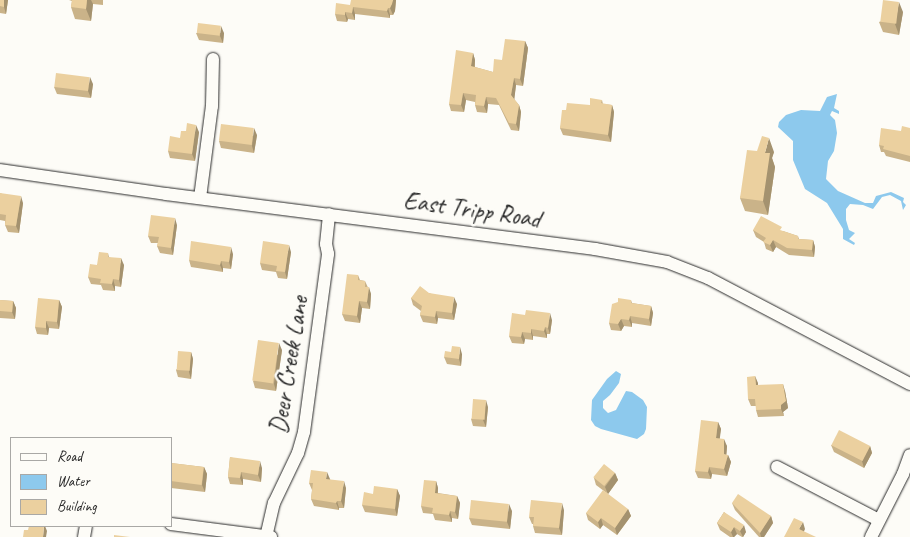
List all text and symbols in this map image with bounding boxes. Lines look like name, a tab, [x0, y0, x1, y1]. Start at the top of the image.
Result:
street label: East Tripp Road	[402, 186, 542, 234]
street label: Deer Creek Lane	[263, 294, 315, 436]
legend	[10, 437, 172, 527]
text: Road	[57, 447, 82, 466]
text: Water	[57, 472, 90, 491]
text: Building	[57, 497, 96, 516]

